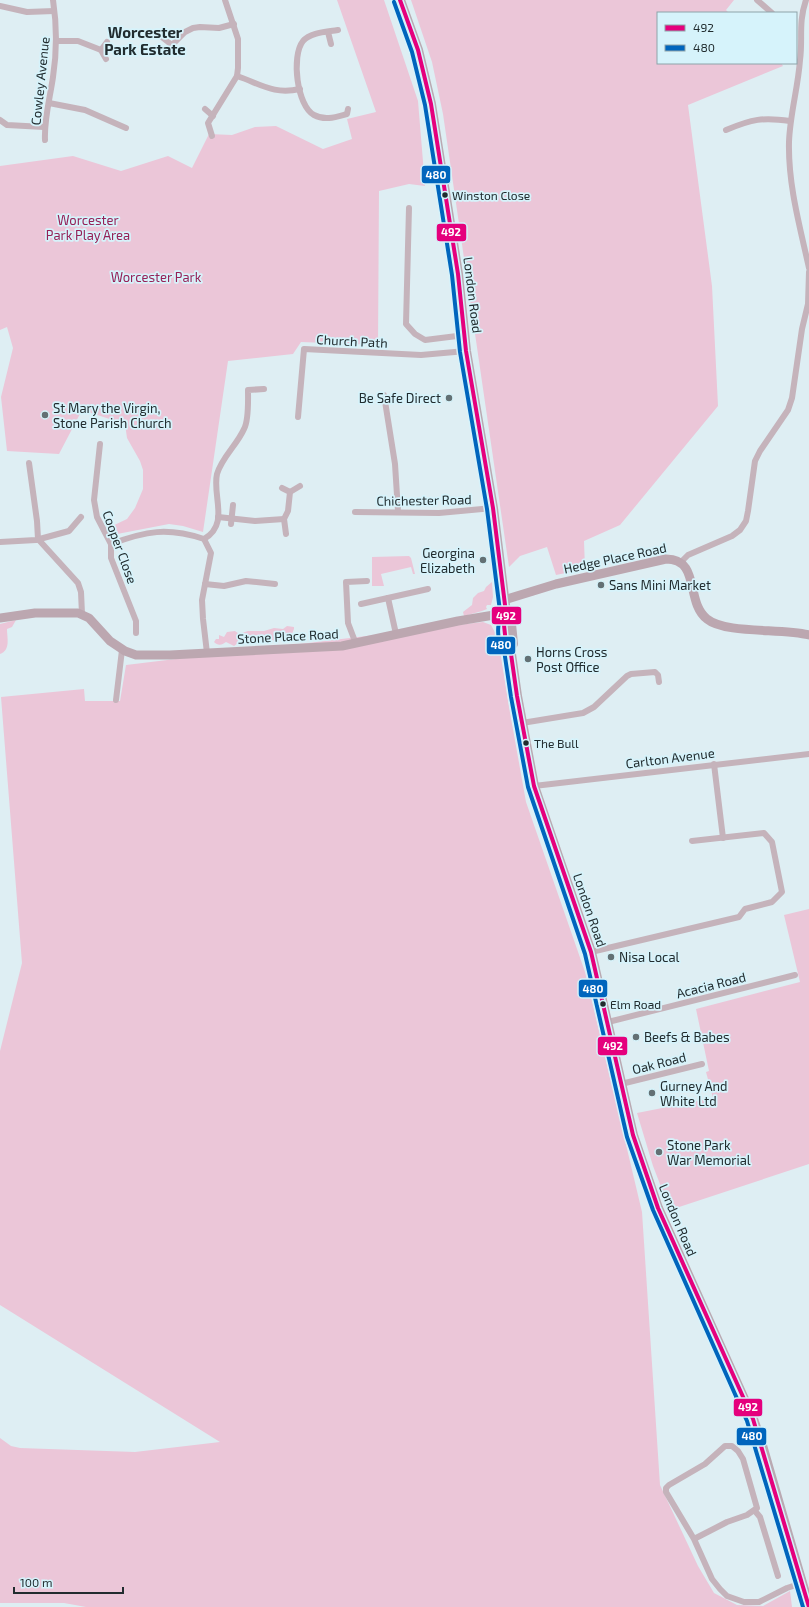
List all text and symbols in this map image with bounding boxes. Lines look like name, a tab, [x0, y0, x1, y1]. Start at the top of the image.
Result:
legend	[657, 12, 797, 64]
text: 492	[693, 20, 714, 34]
district label: Worcester Park Estate	[104, 23, 186, 58]
street label: Cowley Avenue	[27, 36, 53, 126]
text: 480	[693, 40, 715, 54]
line badge: 480	[421, 165, 451, 184]
text: 480	[426, 168, 446, 181]
place label: Winston Close	[452, 188, 530, 202]
marker: Winston Close	[440, 190, 450, 200]
park label: Worcester Park Play Area	[46, 212, 130, 243]
line badge: 492	[436, 223, 467, 242]
text: 492	[441, 225, 461, 238]
street label: London Road	[460, 256, 486, 334]
park label: Worcester Park	[111, 269, 202, 285]
street label: Church Path	[316, 331, 388, 351]
place label: Be Safe Direct	[359, 390, 441, 406]
marker: Be Safe Direct	[444, 393, 454, 403]
place label: St Mary the Virgin, Stone Parish Church	[53, 400, 172, 431]
marker: St Mary the Virgin, Stone Parish Church	[40, 410, 50, 420]
street label: Chichester Road	[376, 491, 472, 509]
street label: Cooper Close	[99, 508, 141, 586]
street label: Hedge Place Road	[562, 539, 668, 577]
place label: Georgina Elizabeth	[420, 545, 475, 576]
marker: Georgina Elizabeth	[478, 555, 488, 565]
place label: Sans Mini Market	[609, 577, 711, 593]
marker: Sans Mini Market	[596, 580, 606, 590]
line badge: 492	[491, 606, 522, 625]
text: 492	[496, 609, 516, 622]
street label: Stone Place Road	[237, 625, 339, 647]
line badge: 480	[486, 636, 516, 655]
text: 480	[491, 638, 511, 651]
place label: Horns Cross Post Office	[536, 644, 607, 675]
marker: Horns Cross Post Office	[523, 654, 533, 664]
place label: The Bull	[534, 736, 579, 750]
marker: The Bull	[521, 738, 531, 748]
street label: Carlton Avenue	[625, 745, 715, 771]
street label: London Road	[570, 871, 610, 949]
place label: Nisa Local	[619, 949, 680, 965]
marker: Nisa Local	[606, 952, 616, 962]
street label: Acacia Road	[675, 969, 747, 1001]
line badge: 480	[578, 979, 608, 998]
text: 480	[583, 982, 603, 995]
place label: Elm Road	[610, 997, 661, 1011]
marker: Elm Road	[598, 999, 608, 1009]
place label: Beefs & Babes	[644, 1029, 730, 1045]
marker: Beefs & Babes	[631, 1032, 641, 1042]
line badge: 492	[597, 1036, 628, 1056]
text: 492	[603, 1039, 623, 1052]
street label: Oak Road	[630, 1049, 688, 1077]
place label: Gurney And White Ltd	[660, 1078, 728, 1109]
marker: Gurney And White Ltd	[647, 1088, 657, 1098]
place label: Stone Park War Memorial	[667, 1137, 751, 1168]
marker: Stone Park War Memorial	[654, 1147, 664, 1157]
street label: London Road	[656, 1182, 700, 1258]
line badge: 492	[733, 1398, 763, 1417]
text: 492	[738, 1400, 758, 1413]
line badge: 480	[736, 1427, 767, 1446]
text: 480	[742, 1429, 762, 1442]
scale bar	[14, 1569, 123, 1595]
text: 100 m	[20, 1575, 52, 1589]

